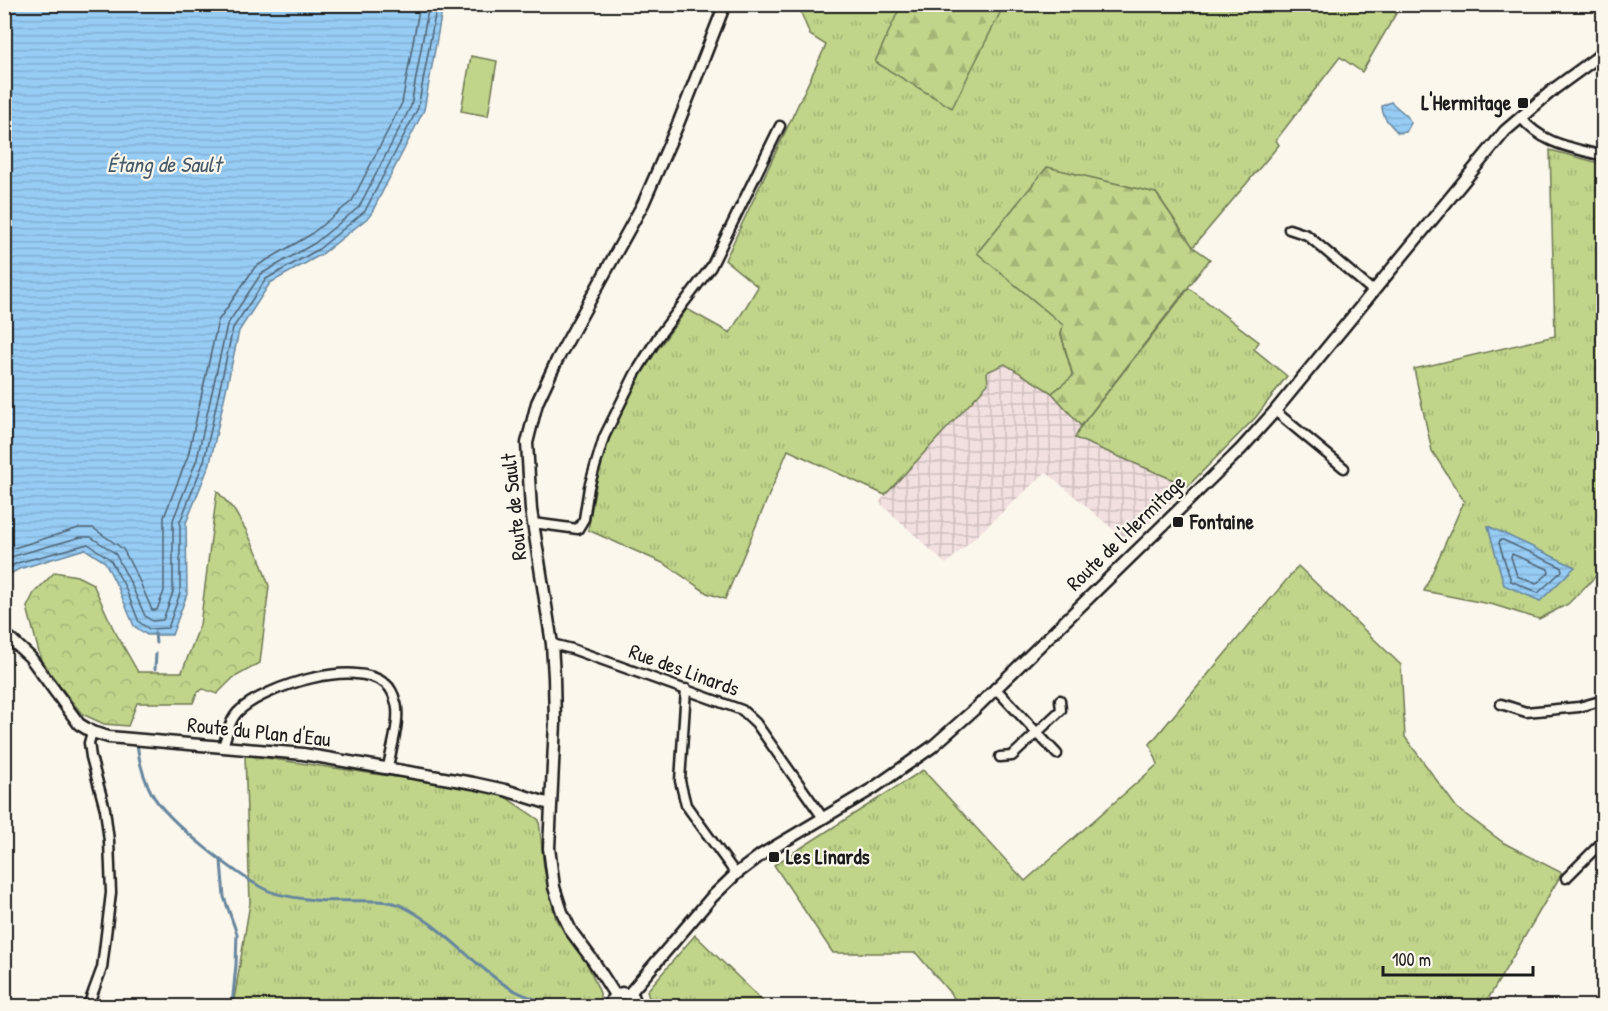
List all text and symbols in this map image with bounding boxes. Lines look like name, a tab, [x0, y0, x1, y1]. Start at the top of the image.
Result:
place label: L'Hermitage	[1421, 88, 1512, 118]
marker: L'Hermitage	[1516, 96, 1530, 110]
water label: Étang de Sault	[107, 149, 224, 179]
street label: Route de Sault	[493, 451, 534, 562]
street label: Route de l'Hermitage	[1060, 468, 1192, 597]
place label: Fontaine	[1189, 507, 1254, 536]
marker: Fontaine	[1171, 515, 1185, 529]
street label: Rue des Linards	[625, 636, 743, 703]
street label: Route du Plan d'Eau	[186, 710, 333, 754]
place label: Les Linards	[786, 842, 870, 871]
marker: Les Linards	[767, 850, 781, 864]
scale bar	[1383, 939, 1533, 977]
text: 100 m	[1392, 947, 1431, 972]

